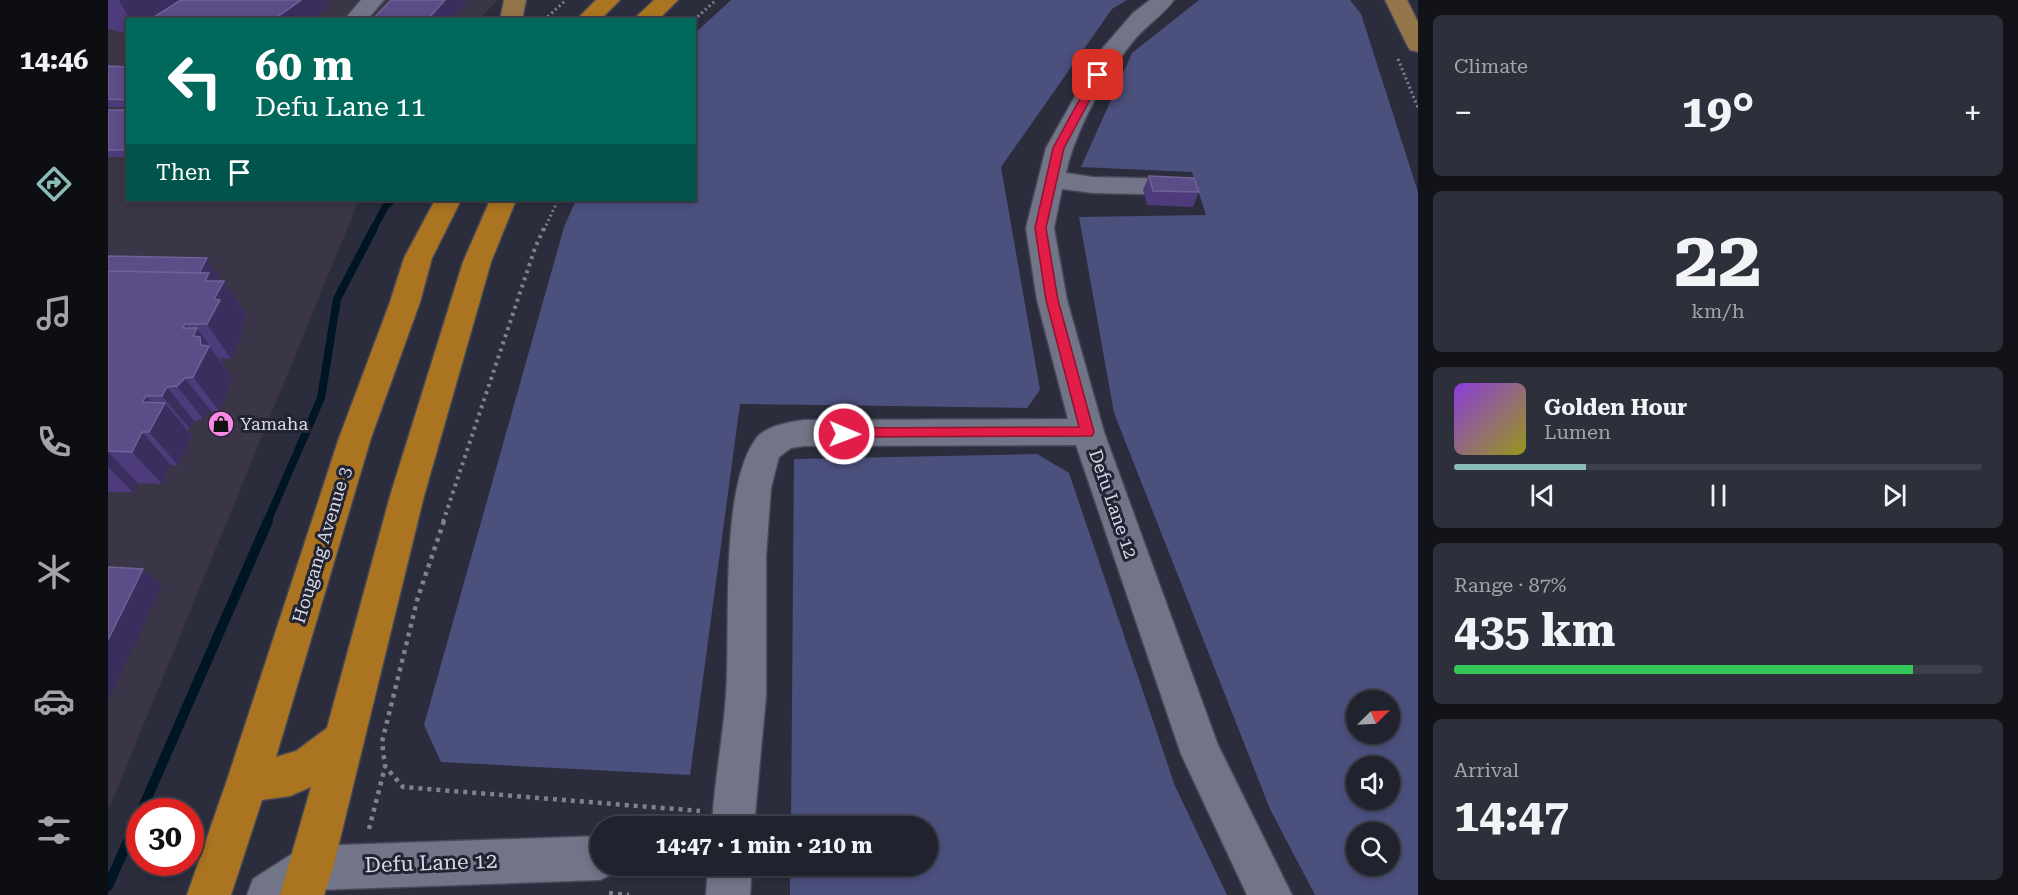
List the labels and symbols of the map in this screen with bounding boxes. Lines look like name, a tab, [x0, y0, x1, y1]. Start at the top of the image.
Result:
pin	[1072, 49, 1123, 100]
position arrow	[812, 402, 876, 466]
shop icon: Yamaha	[206, 409, 236, 439]
place label: Yamaha	[240, 413, 308, 434]
street label: Defu Lane 12	[1085, 447, 1142, 561]
street label: Hougang Avenue 3	[288, 464, 355, 626]
north arrow	[1346, 690, 1400, 744]
speed limit sign: 30	[126, 798, 204, 876]
street label: Defu Lane 12	[364, 849, 498, 877]

